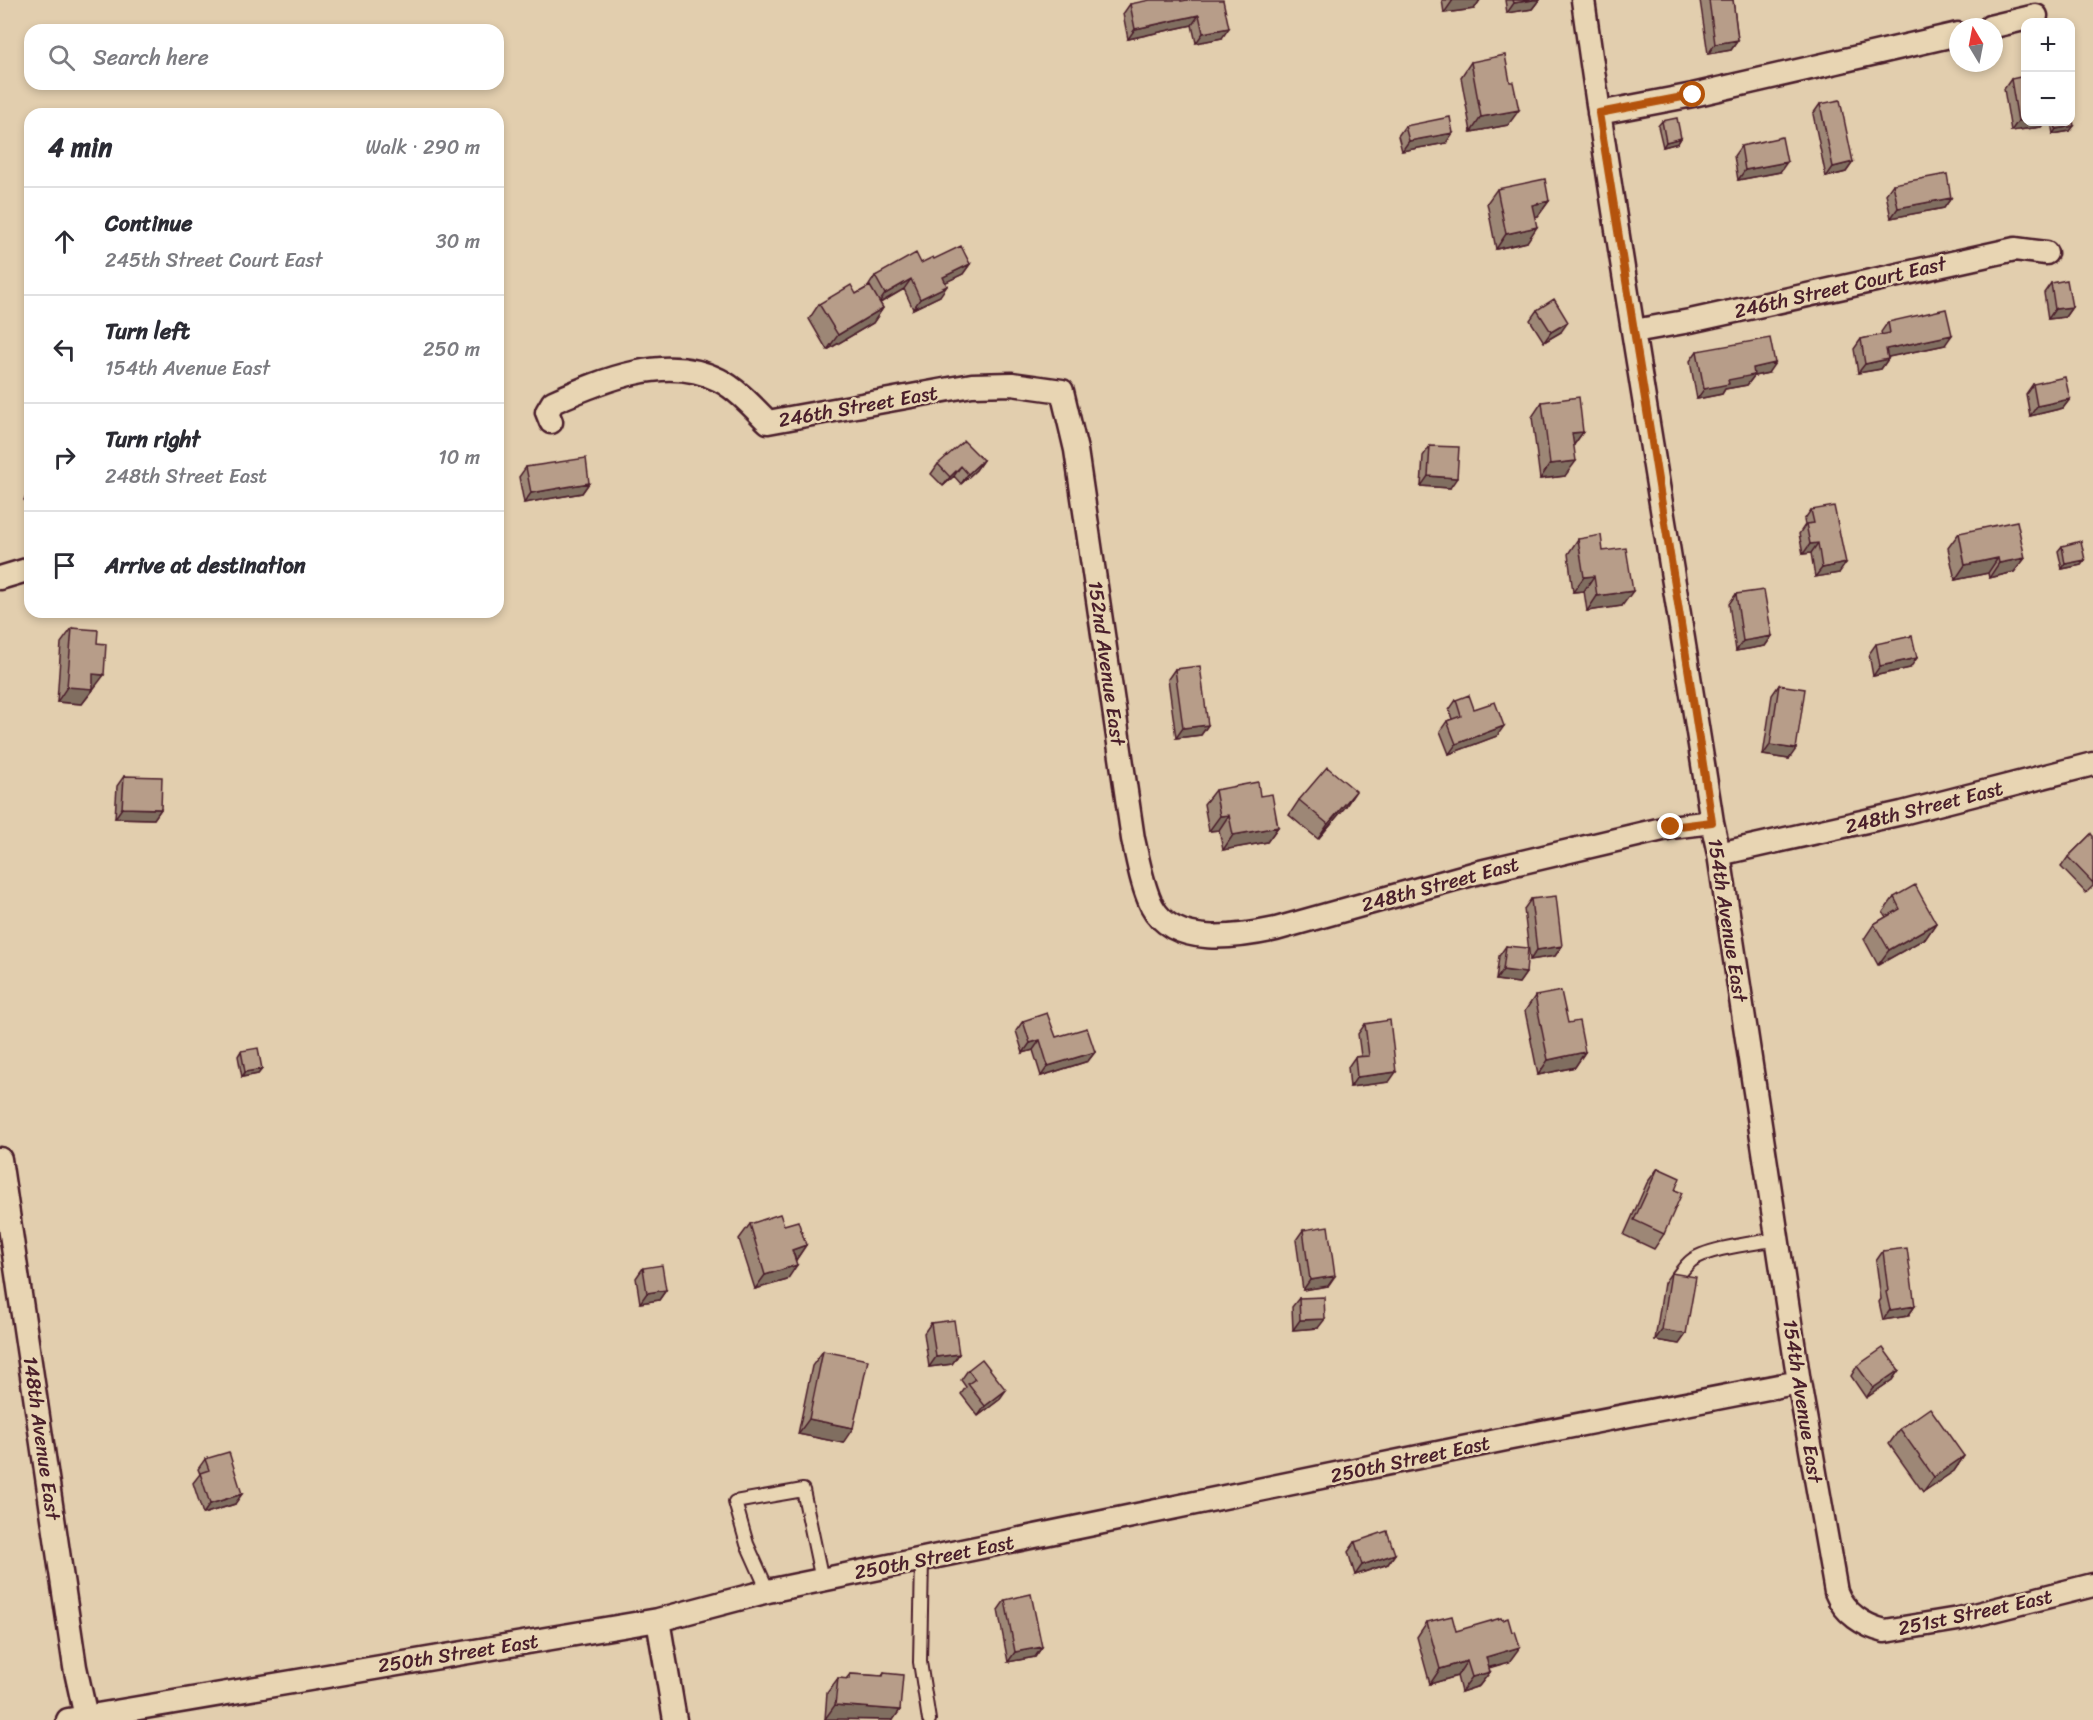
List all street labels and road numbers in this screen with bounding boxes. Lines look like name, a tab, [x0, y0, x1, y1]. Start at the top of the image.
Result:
street label: 246th Street Court East	[1731, 246, 1951, 329]
street label: 246th Street East	[776, 375, 941, 438]
street label: 152nd Avenue East	[1078, 578, 1136, 749]
street label: 248th Street East	[1841, 771, 2007, 844]
street label: 154th Avenue East	[1697, 836, 1758, 1005]
street label: 248th Street East	[1357, 847, 1523, 922]
street label: 154th Avenue East	[1772, 1317, 1833, 1486]
street label: 148th Avenue East	[13, 1354, 70, 1523]
street label: 250th Street East	[1327, 1425, 1493, 1493]
street label: 250th Street East	[851, 1525, 1017, 1590]
street label: 251st Street East	[1895, 1579, 2056, 1646]
street label: 250th Street East	[375, 1623, 541, 1683]

